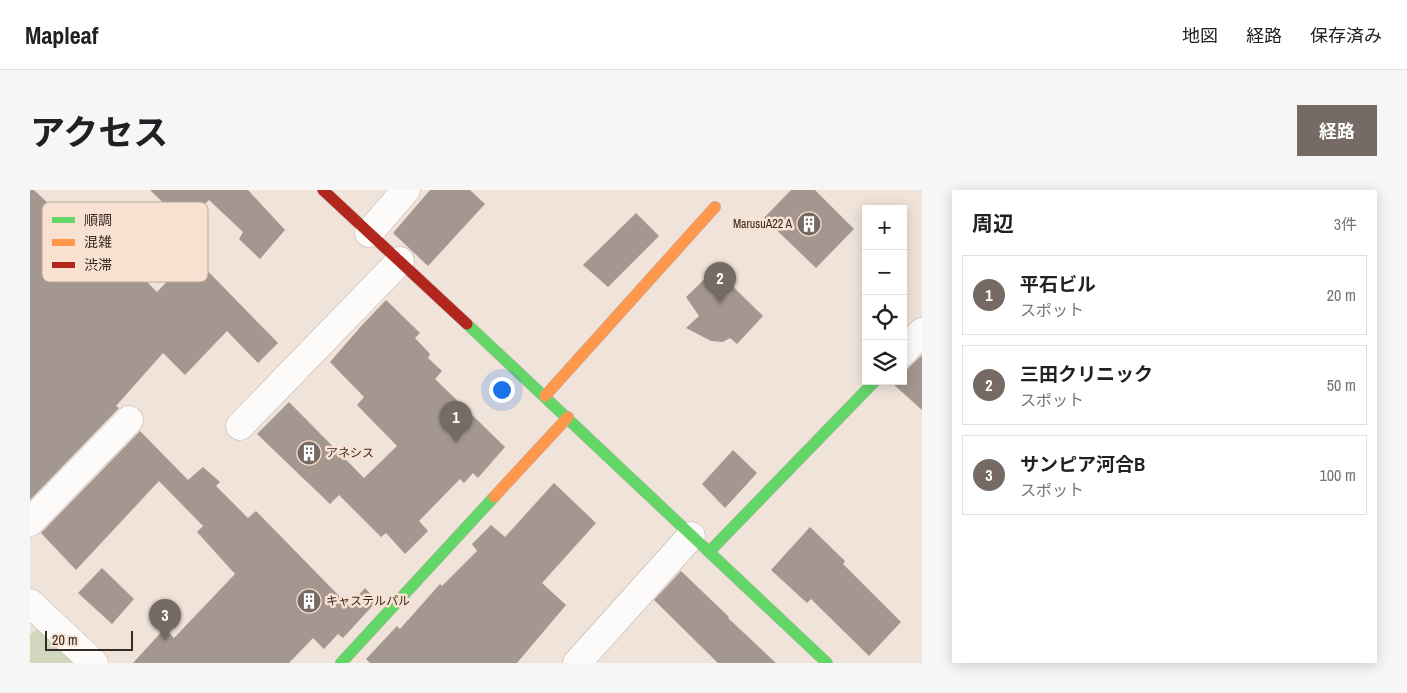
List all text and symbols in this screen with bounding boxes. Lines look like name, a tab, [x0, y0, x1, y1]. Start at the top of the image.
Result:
text: Mapleaf	[25, 19, 98, 51]
text: 地図	[1182, 23, 1218, 48]
text: 経路	[1246, 23, 1282, 48]
text: 保存済み	[1310, 23, 1382, 48]
button: 経路	[1297, 105, 1377, 156]
text: アクセス	[30, 109, 168, 156]
legend	[42, 202, 208, 282]
map controls	[862, 205, 907, 385]
button: +	[862, 205, 907, 250]
text: 周辺	[972, 209, 1014, 238]
text: 順調	[84, 211, 112, 229]
building icon: MarusuA22 A	[796, 211, 822, 237]
text: 3件	[1334, 213, 1357, 235]
place label: MarusuA22 A	[733, 216, 792, 232]
text: 混雑	[84, 233, 112, 251]
button: −	[862, 250, 907, 295]
text: 渋滞	[84, 256, 112, 274]
pin: 2	[704, 262, 736, 303]
text: 平石ビル	[1020, 271, 1096, 297]
text: 1	[985, 284, 993, 306]
text: 20 m	[1327, 284, 1356, 306]
button: locate	[862, 295, 907, 340]
text: スポット	[1020, 299, 1084, 321]
button: layers	[862, 340, 907, 385]
text: 三田クリニック	[1020, 361, 1153, 387]
text: 2	[985, 374, 993, 396]
text: 50 m	[1327, 374, 1356, 396]
your location	[489, 377, 515, 403]
text: スポット	[1020, 389, 1084, 411]
pin: 1	[440, 401, 472, 442]
building icon: アネシス	[296, 440, 322, 466]
place label: アネシス	[326, 445, 374, 461]
text: サンピア河合B	[1020, 451, 1145, 477]
text: 3	[985, 464, 993, 486]
text: 100 m	[1320, 464, 1356, 486]
text: スポット	[1020, 479, 1084, 501]
building icon: キャステルパル	[296, 588, 322, 614]
place label: キャステルパル	[326, 593, 410, 609]
pin: 3	[149, 599, 181, 640]
scale bar	[45, 628, 132, 651]
text: 20 m	[52, 631, 78, 649]

